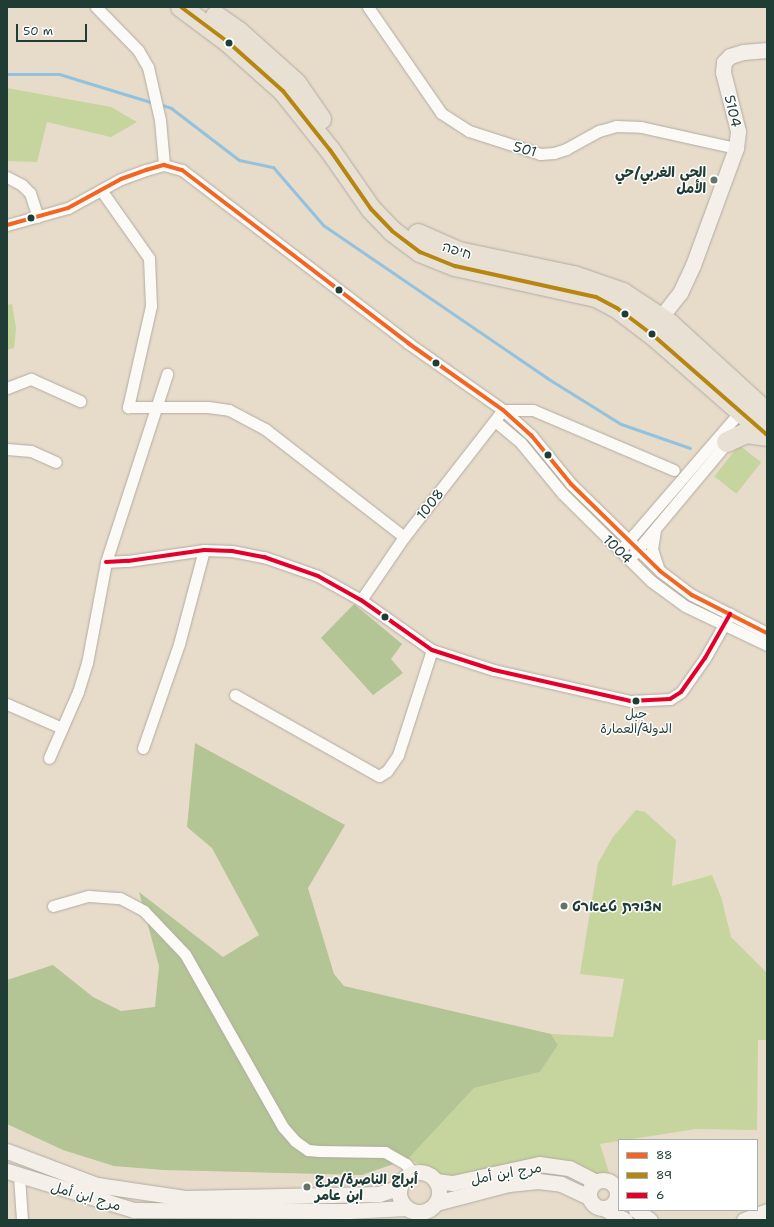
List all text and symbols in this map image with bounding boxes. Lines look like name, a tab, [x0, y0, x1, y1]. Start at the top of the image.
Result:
scale bar	[18, 16, 89, 42]
text: 50 m	[23, 23, 53, 39]
unlabelled marker	[224, 38, 234, 48]
street label: 5104	[721, 93, 745, 129]
street label: 501	[511, 138, 539, 160]
place label: الحي الغربي/حي الأمل	[615, 164, 706, 196]
marker: الحي الغربي/حي الأمل	[709, 175, 719, 185]
unlabelled marker	[26, 213, 36, 223]
street label: חיפה	[440, 238, 474, 262]
unlabelled marker	[334, 285, 344, 295]
unlabelled marker	[620, 309, 630, 319]
unlabelled marker	[647, 329, 657, 339]
unlabelled marker	[431, 358, 441, 368]
unlabelled marker	[543, 450, 553, 460]
street label: 1008	[413, 485, 447, 523]
street label: 1004	[600, 531, 636, 567]
unlabelled marker	[380, 612, 390, 622]
marker: جبل الدولة/العمارة	[631, 696, 641, 706]
place label: جبل الدولة/العمارة	[600, 707, 672, 738]
place label: מצודת טגארט	[572, 898, 662, 914]
marker: מצודת טגארט	[559, 901, 569, 911]
legend	[618, 1139, 758, 1211]
text: 88	[656, 1147, 673, 1163]
street label: مرج ابن أمل	[469, 1158, 543, 1188]
text: 89	[656, 1167, 672, 1183]
place label: أبراج الناصرة/مرج ابن عامر	[315, 1171, 418, 1204]
street label: مرج ابن أمل	[49, 1178, 123, 1214]
marker: أبراج الناصرة/مرج ابن عامر	[302, 1182, 312, 1192]
text: 6	[656, 1187, 664, 1203]

